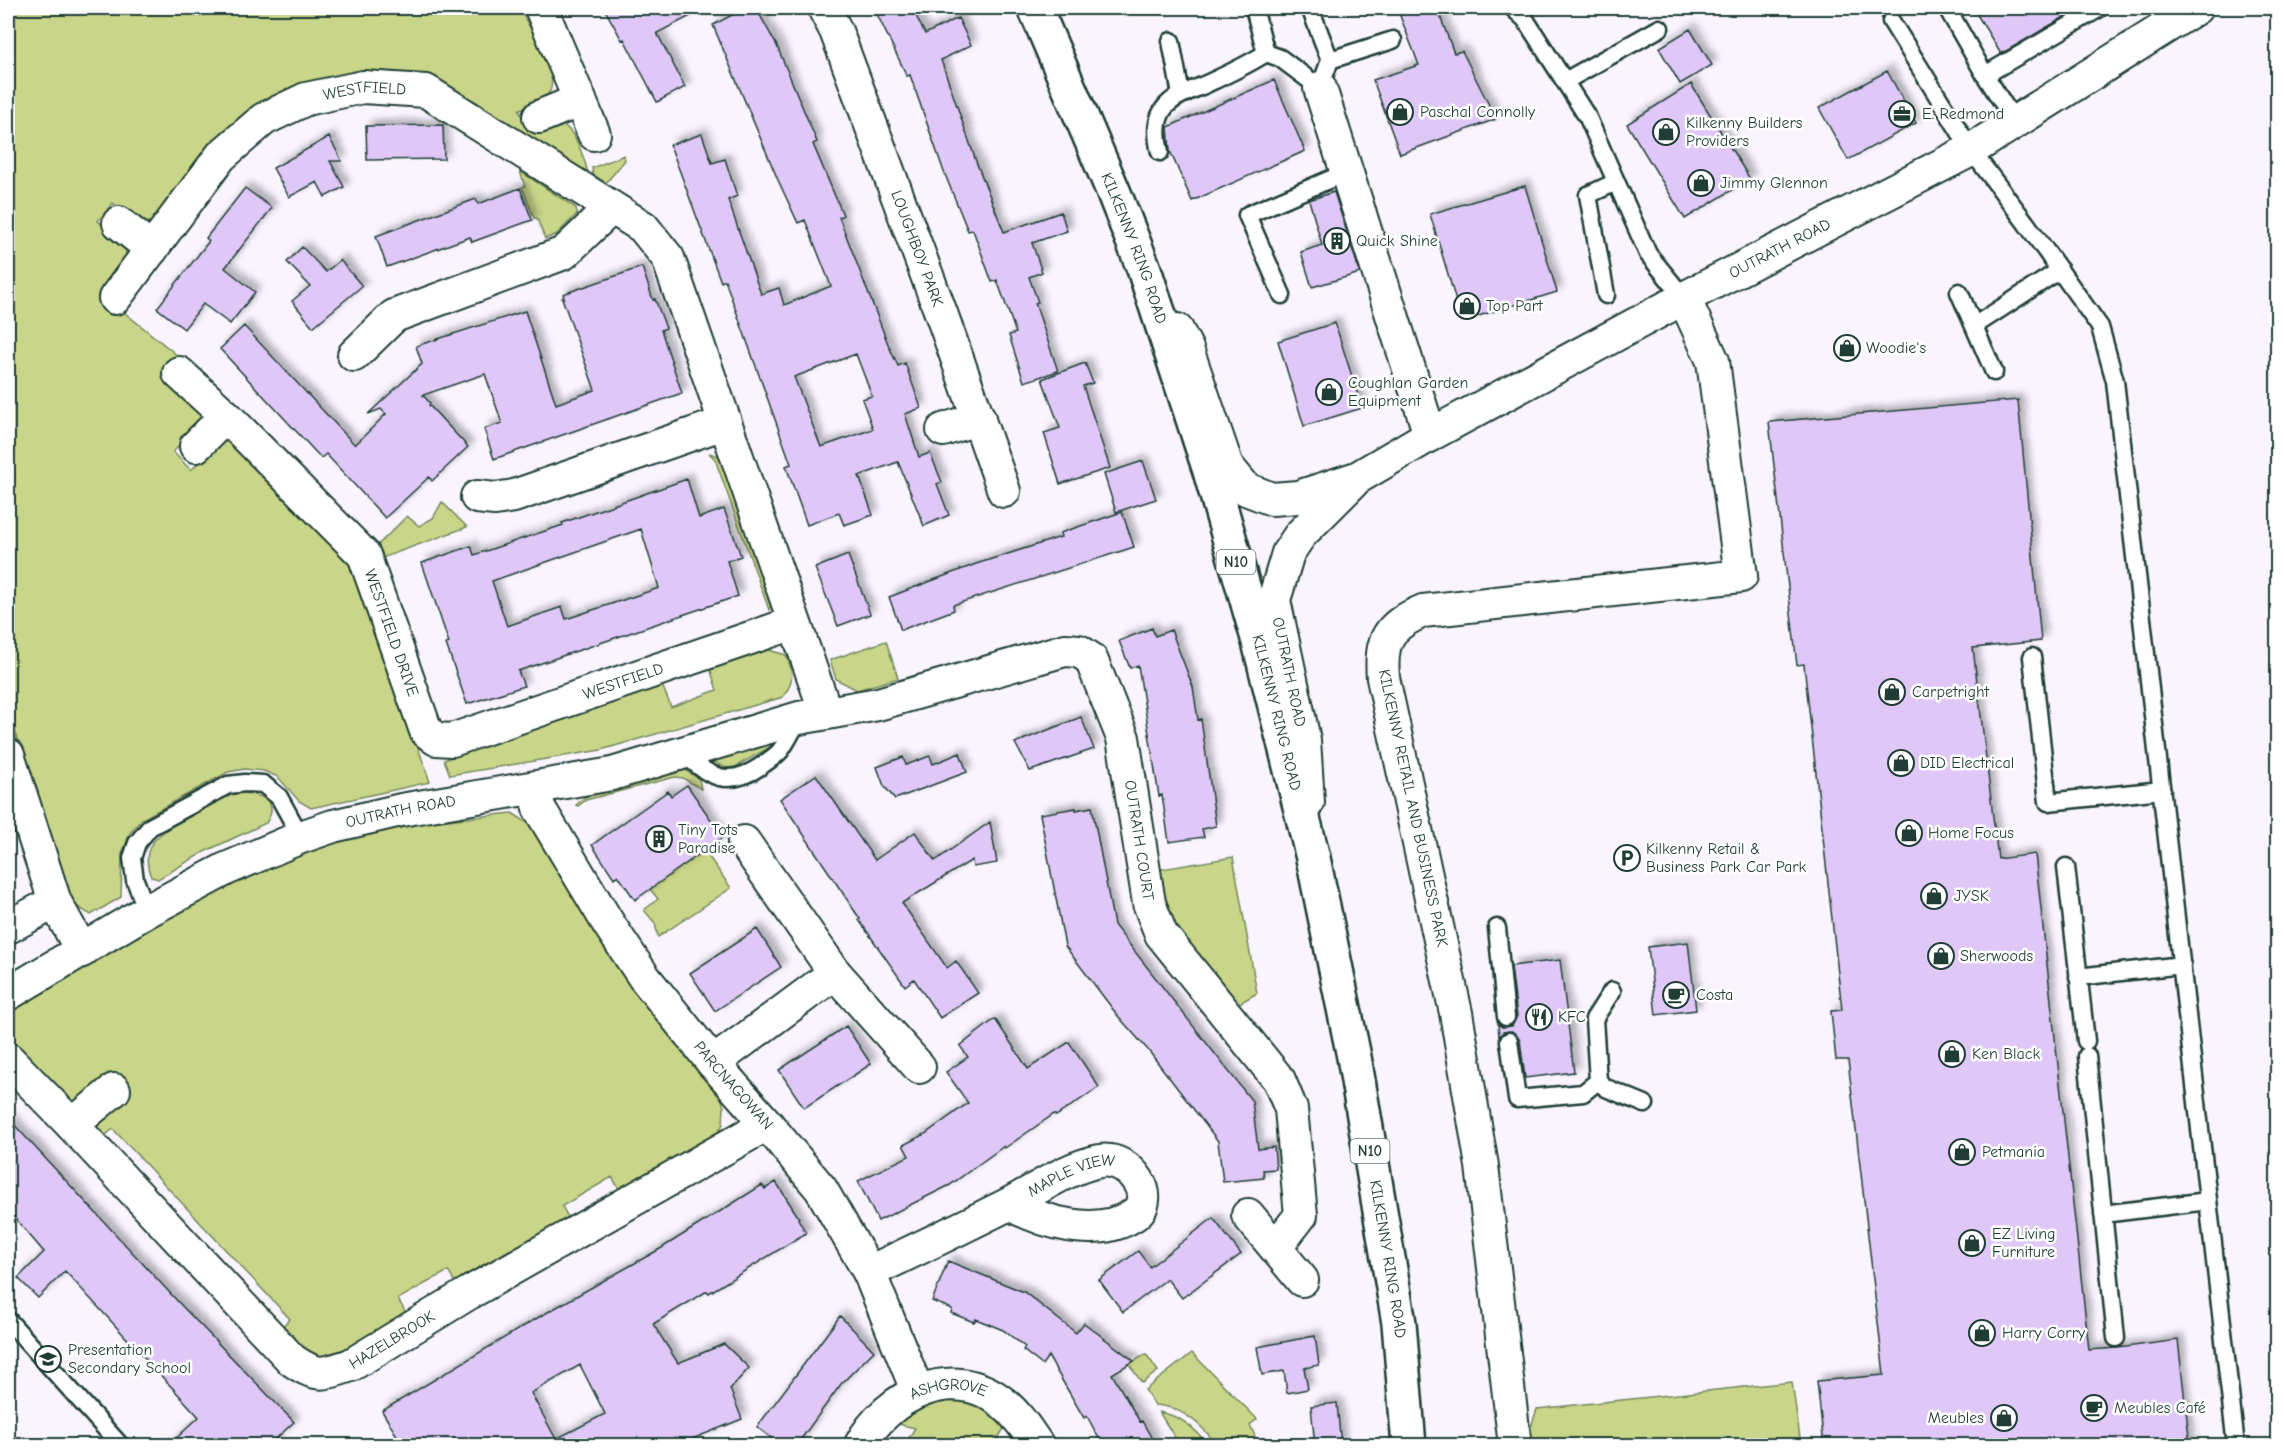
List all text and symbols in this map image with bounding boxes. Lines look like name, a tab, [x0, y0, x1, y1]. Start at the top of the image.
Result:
street label: WESTFIELD	[321, 78, 407, 104]
shop icon: Paschal Connolly	[1385, 97, 1415, 127]
office icon: E. Redmond	[1887, 99, 1917, 129]
place label: Paschal Connolly	[1420, 103, 1536, 121]
place label: E. Redmond	[1922, 105, 2004, 123]
place label: Kilkenny Builders Providers	[1686, 114, 1803, 150]
shop icon: Kilkenny Builders Providers	[1651, 117, 1681, 147]
shop icon: Jimmy Glennon	[1686, 168, 1716, 198]
street label: KILKENNY RING ROAD	[1097, 170, 1170, 326]
place label: Jimmy Glennon	[1720, 174, 1828, 192]
street label: LOUGHBOY PARK	[887, 188, 947, 309]
street label: OUTRATH ROAD	[1726, 215, 1834, 282]
building icon: Quick Shine	[1322, 226, 1352, 256]
place label: Quick Shine	[1356, 232, 1438, 250]
shop icon: Top Part	[1452, 291, 1482, 321]
place label: Top Part	[1486, 297, 1543, 315]
shop icon: Woodie's	[1832, 333, 1862, 363]
place label: Woodie's	[1866, 339, 1926, 357]
place label: Coughlan Garden Equipment	[1348, 374, 1468, 410]
shop icon: Coughlan Garden Equipment	[1314, 377, 1344, 407]
road number: N10	[1216, 550, 1256, 574]
street label: WESTFIELD DRIVE	[361, 567, 422, 699]
street label: OUTRATH ROAD	[1269, 615, 1309, 729]
street label: KILKENNY RING ROAD	[1248, 632, 1305, 792]
street label: WESTFIELD	[581, 659, 666, 704]
street label: KILKENNY RETAIL AND BUSINESS PARK	[1375, 668, 1451, 949]
shop icon: Carpetright	[1877, 677, 1907, 707]
place label: Carpetright	[1912, 683, 1990, 701]
shop icon: DID Electrical	[1886, 748, 1916, 778]
place label: DID Electrical	[1920, 754, 2014, 772]
street label: OUTRATH COURT	[1121, 779, 1158, 902]
street label: OUTRATH ROAD	[344, 792, 457, 832]
shop icon: Home Focus	[1894, 818, 1924, 848]
place label: Tiny Tots Paradise	[678, 821, 738, 857]
building icon: Tiny Tots Paradise	[644, 824, 674, 854]
place label: Home Focus	[1928, 824, 2014, 842]
place label: Kilkenny Retail & Business Park Car Park	[1646, 840, 1807, 876]
parking icon: Kilkenny Retail & Business Park Car Park	[1612, 843, 1642, 873]
shop icon: JYSK	[1919, 881, 1949, 911]
place label: JYSK	[1954, 887, 1989, 905]
shop icon: Sherwoods	[1926, 941, 1956, 971]
place label: Sherwoods	[1960, 947, 2033, 965]
cafe icon: Costa	[1661, 980, 1691, 1010]
place label: Costa	[1696, 986, 1733, 1004]
restaurant icon: KFC	[1524, 1002, 1554, 1032]
place label: KFC	[1558, 1008, 1586, 1026]
street label: PARCNAGOWAN	[690, 1038, 777, 1133]
shop icon: Ken Black	[1937, 1039, 1967, 1069]
place label: Ken Black	[1972, 1045, 2041, 1063]
shop icon: Petmania	[1947, 1137, 1977, 1167]
road number: N10	[1350, 1139, 1390, 1163]
place label: Petmania	[1982, 1143, 2045, 1161]
street label: MAPLE VIEW	[1024, 1151, 1116, 1201]
street label: KILKENNY RING ROAD	[1366, 1179, 1409, 1339]
place label: EZ Living Furniture	[1992, 1225, 2056, 1261]
shop icon: EZ Living Furniture	[1957, 1228, 1987, 1258]
street label: HAZELBROOK	[346, 1307, 438, 1373]
shop icon: Harry Corry	[1967, 1318, 1997, 1348]
place label: Harry Corry	[2002, 1324, 2086, 1342]
place label: Presentation Secondary School	[68, 1341, 191, 1377]
school or university icon: Presentation Secondary School	[33, 1344, 63, 1374]
street label: ASHGROVE	[907, 1375, 990, 1403]
cafe icon: Meubles Café	[2079, 1393, 2109, 1423]
place label: Meubles Café	[2114, 1399, 2206, 1417]
shop icon: Meubles	[1989, 1403, 2019, 1433]
place label: Meubles	[1928, 1409, 1984, 1427]

